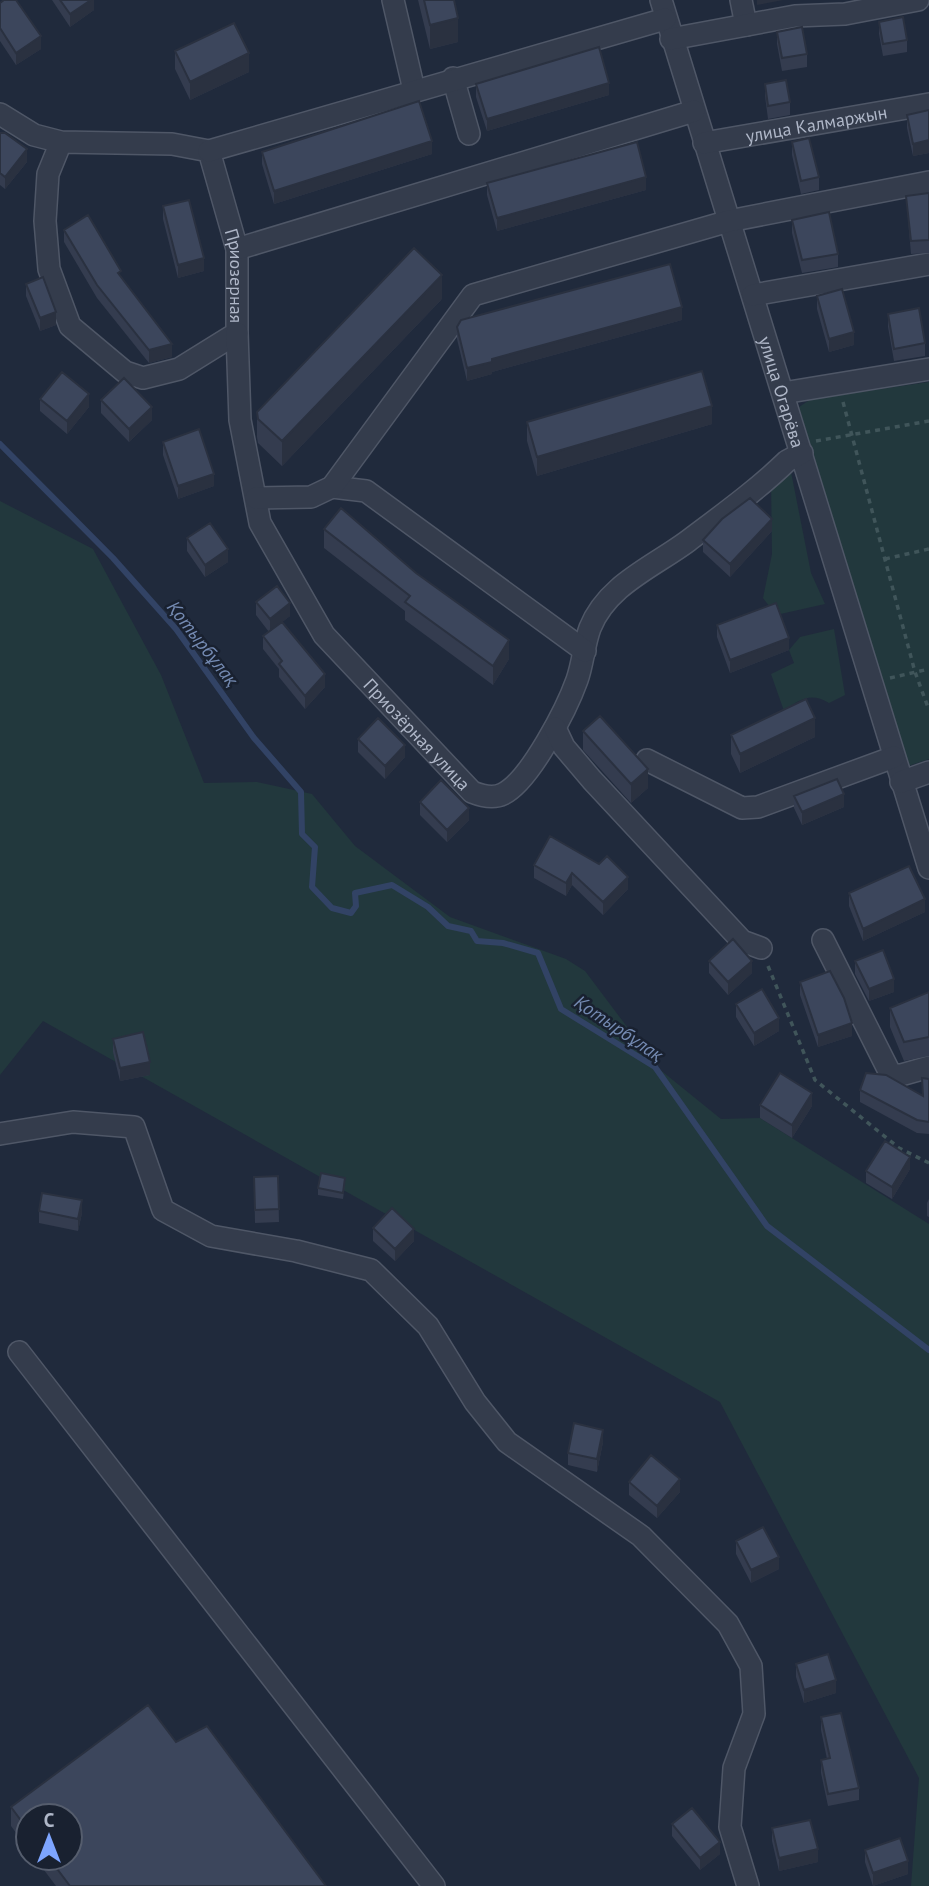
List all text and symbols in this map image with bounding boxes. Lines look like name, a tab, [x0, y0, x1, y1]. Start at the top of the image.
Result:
street label: улица Калмаржын	[744, 100, 889, 147]
street label: Приозерная	[220, 226, 249, 323]
street label: улица Огарёва	[754, 333, 810, 450]
water label: Қотырбұлақ	[162, 595, 245, 691]
street label: Приозёрная улица	[359, 673, 476, 795]
water label: Қотырбұлақ	[570, 990, 669, 1067]
north arrow	[14, 1802, 84, 1872]
text: С	[44, 1808, 55, 1832]

